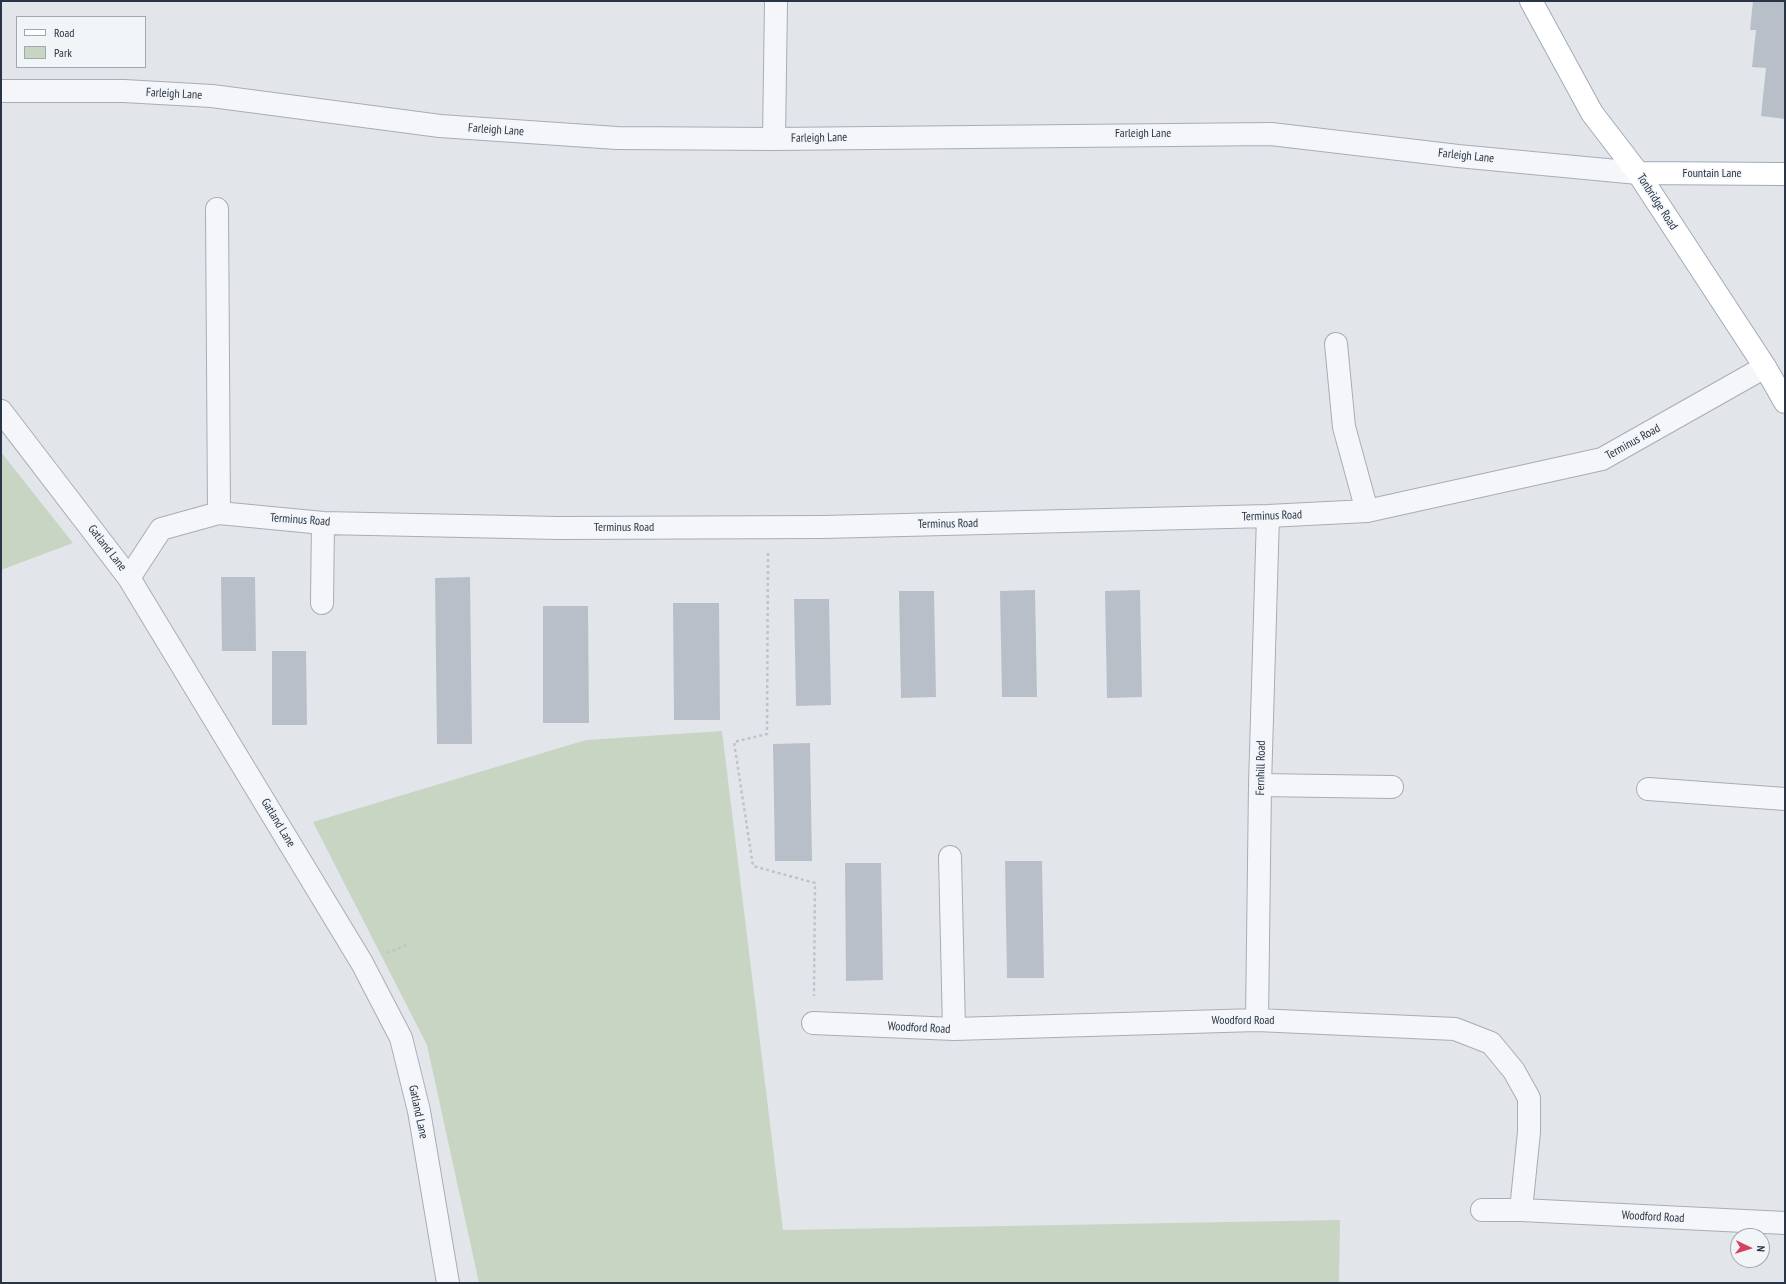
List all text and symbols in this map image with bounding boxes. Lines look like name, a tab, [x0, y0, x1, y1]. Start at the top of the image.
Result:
legend	[16, 16, 146, 68]
text: Road	[54, 25, 74, 40]
text: Park	[54, 45, 72, 60]
street label: Farleigh Lane	[146, 85, 202, 103]
street label: Farleigh Lane	[467, 121, 525, 139]
street label: Farleigh Lane	[1115, 127, 1171, 141]
street label: Farleigh Lane	[791, 130, 847, 146]
street label: Farleigh Lane	[1437, 146, 1495, 166]
street label: Fountain Lane	[1683, 167, 1741, 181]
street label: Tonbridge Road	[1634, 171, 1680, 233]
street label: Terminus Road	[1603, 421, 1663, 463]
street label: Terminus Road	[1242, 508, 1302, 524]
street label: Terminus Road	[269, 511, 331, 529]
street label: Terminus Road	[918, 516, 978, 532]
street label: Terminus Road	[594, 521, 654, 535]
street label: Gatland Lane	[85, 522, 129, 574]
street label: Fernhill Road	[1253, 740, 1269, 796]
street label: Gatland Lane	[258, 796, 298, 850]
street label: Woodford Road	[1212, 1014, 1274, 1028]
street label: Woodford Road	[887, 1019, 951, 1037]
street label: Gatland Lane	[405, 1084, 431, 1140]
street label: Woodford Road	[1621, 1208, 1685, 1226]
north arrow	[1730, 1228, 1770, 1268]
text: N	[1754, 1245, 1768, 1252]

